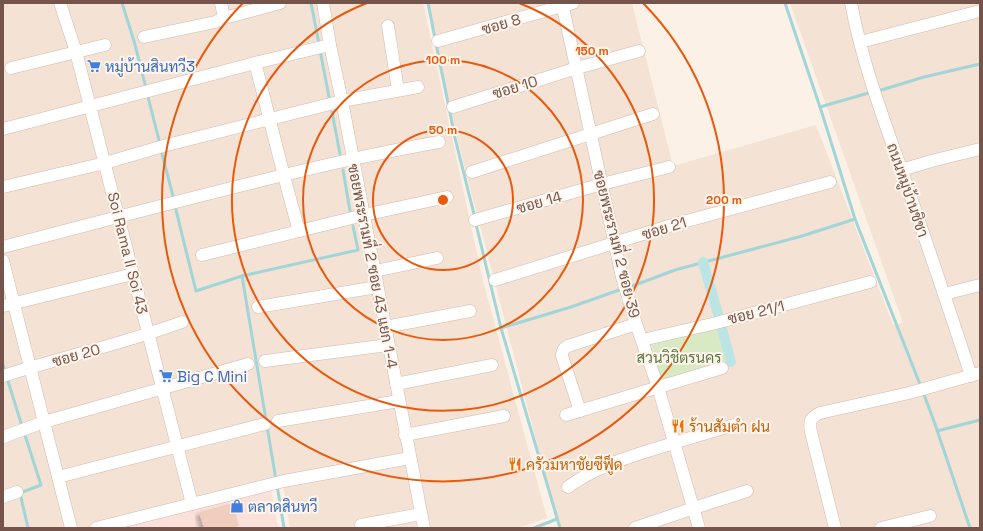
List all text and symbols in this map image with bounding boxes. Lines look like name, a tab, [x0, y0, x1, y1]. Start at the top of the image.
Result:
street label: ซอย 8	[479, 9, 523, 39]
text: 150 m	[575, 43, 609, 59]
text: 100 m	[426, 52, 460, 68]
place label: หมู่บ้านสินทวี3	[105, 57, 195, 77]
supermarket icon: หมู่บ้านสินทวี3	[86, 58, 102, 74]
street label: ซอย 10	[490, 71, 540, 103]
text: 50 m	[429, 122, 457, 138]
street label: ถนนหมู่บ้านชิชา	[882, 140, 933, 240]
street label: ซอยพระรามที่ 2 ซอย 43 แยก 1-4	[344, 161, 407, 370]
street label: ซอยพระรามที่ 2 ซอย 39	[589, 167, 649, 320]
street label: ซอย 14	[514, 187, 564, 217]
street label: Soi Rama II Soi 43	[104, 190, 152, 316]
text: 200 m	[706, 192, 742, 208]
centre of rings	[436, 193, 450, 207]
street label: ซอย 21	[639, 212, 689, 244]
street label: ซอย 21/1	[726, 296, 786, 328]
street label: ซอย 20	[50, 339, 102, 371]
park label: สวนวิชิตรนคร	[637, 348, 721, 367]
place label: Big C Mini	[177, 367, 247, 386]
supermarket icon: Big C Mini	[158, 368, 174, 384]
place label: ร้านสัมตำ ฝน	[689, 417, 770, 436]
restaurant icon: ร้านสัมตำ ฝน	[670, 418, 686, 434]
place label: ครัวมหาชัยซีฟู็ด	[526, 454, 623, 475]
restaurant icon: ครัวมหาชัยซีฟู็ด	[507, 456, 523, 472]
place label: ตลาดสินทวี	[248, 497, 318, 516]
shop icon: ตลาดสินทวี	[229, 498, 245, 514]

